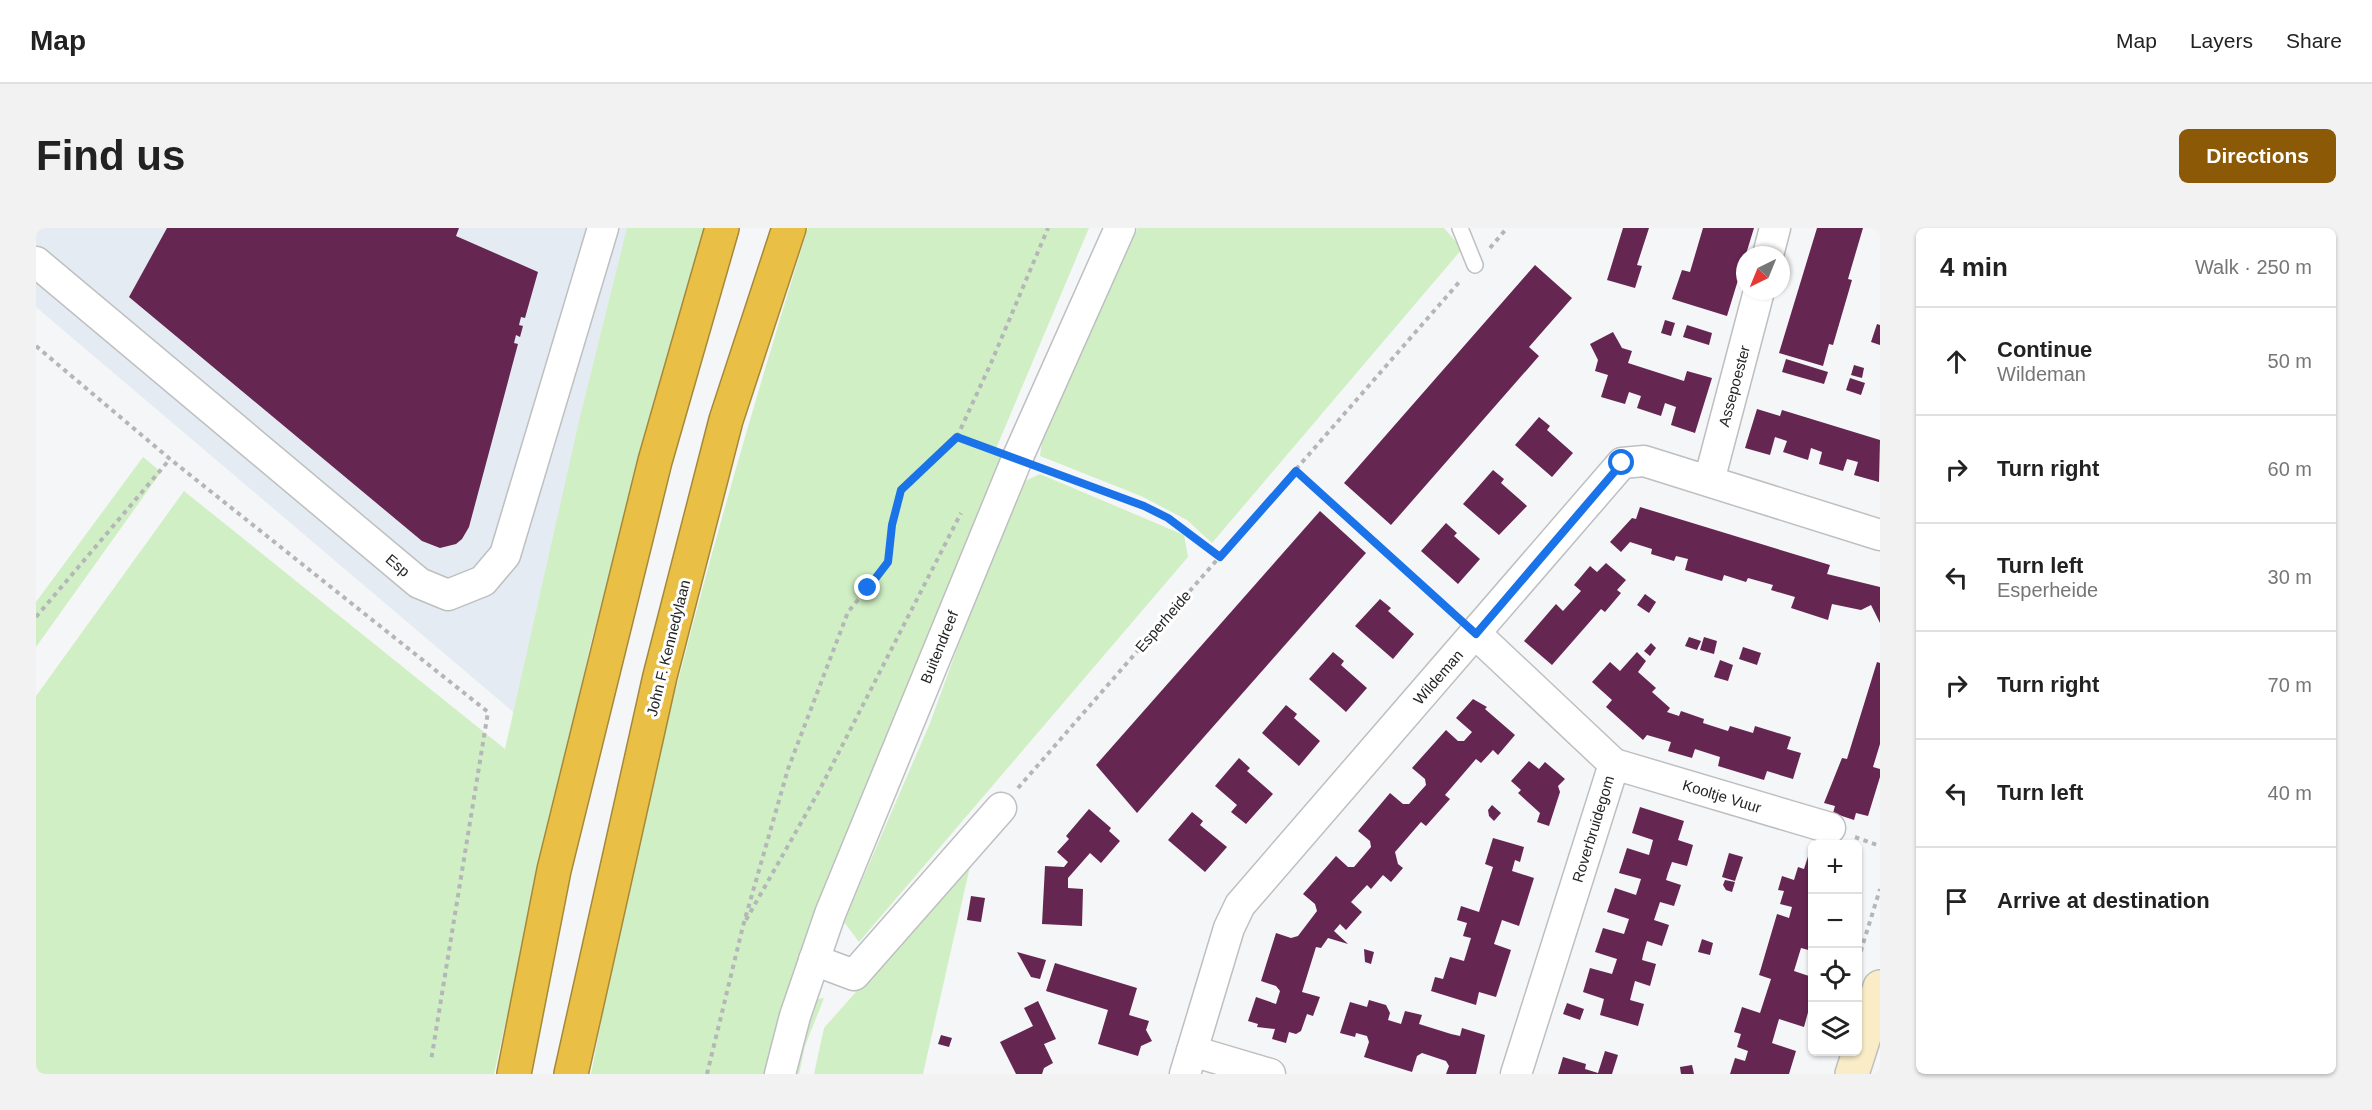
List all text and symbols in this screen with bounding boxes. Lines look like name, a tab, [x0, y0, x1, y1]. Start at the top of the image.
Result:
text: Map	[30, 25, 86, 56]
text: Map	[2116, 29, 2157, 52]
text: Layers	[2190, 29, 2253, 52]
text: Share	[2286, 29, 2342, 52]
button: Directions	[2179, 129, 2336, 183]
text: Find us	[36, 132, 185, 179]
north arrow	[1736, 246, 1790, 300]
text: 4 min	[1940, 252, 2008, 282]
text: Walk · 250 m	[2195, 256, 2312, 278]
text: Continue	[1997, 337, 2092, 362]
street label: Assepoester	[1715, 344, 1753, 428]
icon: ahead	[1940, 345, 1973, 378]
text: 50 m	[2268, 350, 2312, 372]
text: Wildeman	[1997, 363, 2086, 385]
route start	[1608, 449, 1634, 475]
icon: right	[1940, 453, 1973, 486]
text: Turn right	[1997, 456, 2099, 481]
text: 60 m	[2268, 458, 2312, 480]
street label: Esp	[383, 550, 413, 580]
text: Turn left	[1997, 553, 2083, 578]
icon: left	[1940, 561, 1973, 594]
text: 30 m	[2268, 566, 2312, 588]
route end	[854, 574, 880, 600]
street label: John F. Kennedylaan	[643, 578, 693, 718]
text: Esperheide	[1997, 579, 2098, 601]
street label: Esperheide	[1132, 587, 1194, 655]
street label: Buitendreef	[917, 607, 962, 686]
street label: Wildeman	[1410, 646, 1466, 708]
icon: right	[1940, 669, 1973, 702]
text: Turn right	[1997, 672, 2099, 697]
text: 70 m	[2268, 674, 2312, 696]
street label: Roverbruidegom	[1569, 773, 1617, 885]
street label: Kooltje Vuur	[1681, 776, 1763, 816]
icon: left	[1940, 777, 1973, 810]
text: Turn left	[1997, 780, 2083, 805]
text: 40 m	[2268, 782, 2312, 804]
map controls	[1808, 840, 1862, 1056]
button: +	[1808, 840, 1862, 894]
icon: arrive	[1940, 885, 1973, 918]
text: Arrive at destination	[1997, 888, 2210, 913]
button: −	[1808, 894, 1862, 948]
button: locate	[1808, 948, 1862, 1002]
button: layers	[1808, 1002, 1862, 1056]

